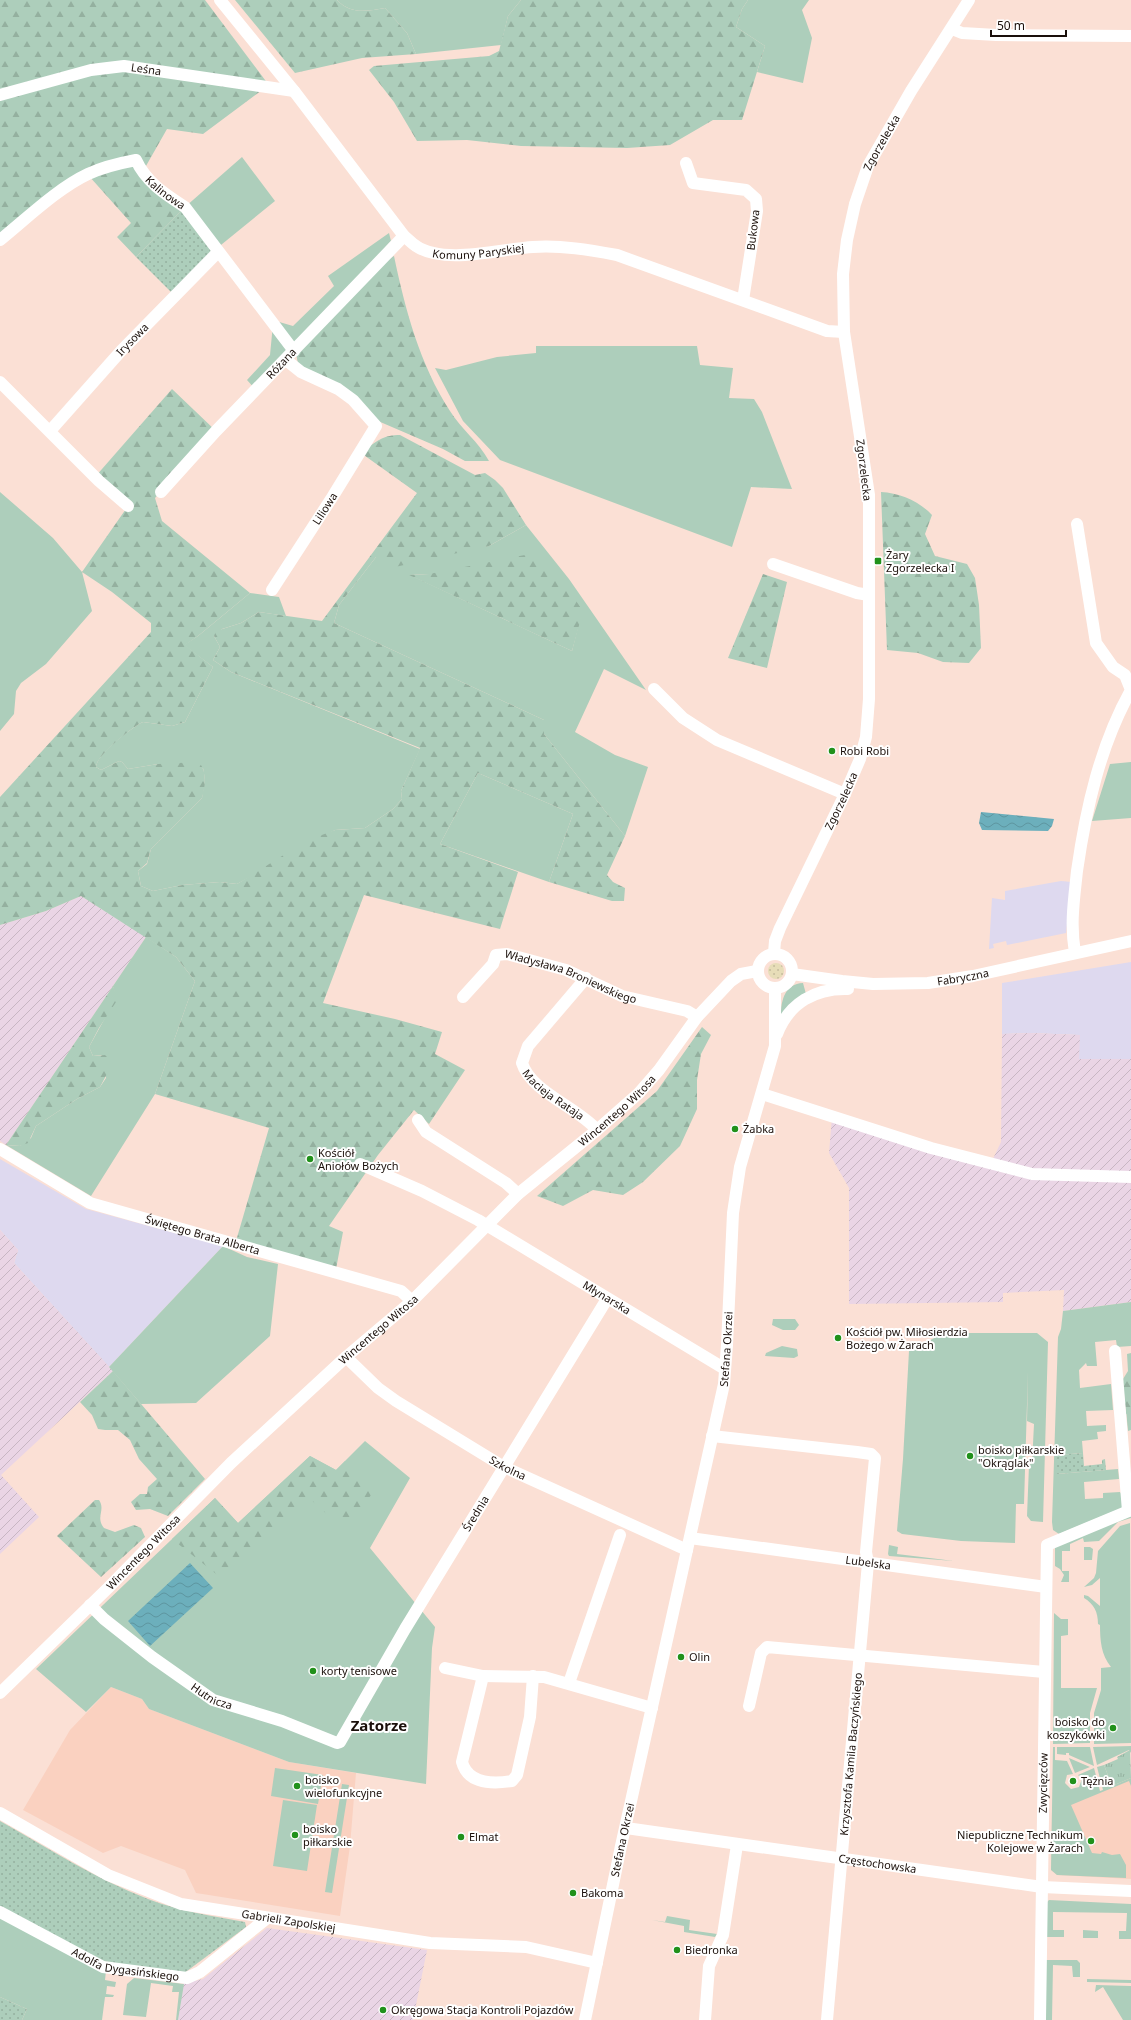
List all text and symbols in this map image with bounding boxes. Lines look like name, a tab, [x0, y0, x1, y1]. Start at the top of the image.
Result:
scale bar	[991, 12, 1066, 38]
text: 50 m	[997, 17, 1025, 34]
street label: Leśna	[130, 59, 162, 78]
street label: Zgorzelecka	[859, 112, 903, 172]
street label: Kalinowa	[142, 172, 189, 212]
street label: Bukowa	[743, 209, 762, 251]
street label: Komuny Paryskiej	[431, 240, 525, 262]
street label: Irysowa	[112, 319, 151, 359]
street label: Różana	[262, 344, 299, 382]
street label: Zgorzelecka	[853, 438, 876, 502]
street label: Liliowa	[308, 489, 340, 527]
place label: Żary Zgorzelecka I	[886, 547, 955, 575]
marker: Żary Zgorzelecka I	[873, 556, 883, 566]
place label: Robi Robi	[840, 743, 889, 758]
marker: Robi Robi	[827, 746, 837, 756]
street label: Zgorzelecka	[821, 770, 861, 832]
street label: Władysława Broniewskiego	[503, 946, 639, 1006]
street label: Fabryczna	[936, 965, 990, 988]
street label: Macieja Rataja	[519, 1066, 588, 1123]
street label: Wincentego Witosa	[575, 1071, 659, 1149]
place label: Żabka	[743, 1121, 774, 1136]
marker: Żabka	[730, 1124, 740, 1134]
place label: Kościół Aniołów Bożych	[318, 1145, 399, 1173]
marker: Kościół Aniołów Bożych	[305, 1154, 315, 1164]
street label: Świętego Brata Alberta	[144, 1211, 262, 1258]
street label: Młynarska	[580, 1277, 634, 1317]
street label: Wincentego Witosa	[335, 1291, 421, 1367]
street label: Stefana Okrzei	[716, 1311, 736, 1387]
place label: Kościół pw. Miłosierdzia Bożego w Żarach	[846, 1324, 968, 1352]
marker: Kościół pw. Miłosierdzia Bożego w Żarach	[833, 1333, 843, 1343]
place label: boisko piłkarskie "Okrąglak"	[978, 1442, 1064, 1470]
marker: boisko piłkarskie "Okrąglak"	[965, 1451, 975, 1461]
street label: Szkolna	[487, 1452, 529, 1483]
street label: Średnia	[459, 1493, 492, 1534]
street label: Wincentego Witosa	[103, 1511, 183, 1593]
street label: Lubelska	[845, 1552, 892, 1573]
place label: Olin	[689, 1649, 710, 1664]
marker: Olin	[676, 1652, 686, 1662]
place label: korty tenisowe	[321, 1663, 397, 1678]
marker: korty tenisowe	[308, 1666, 318, 1676]
street label: Krzysztofa Kamila Baczyńskiego	[836, 1671, 865, 1836]
street label: Hutnicza	[188, 1679, 234, 1713]
place label: boisko do koszykówki	[1047, 1714, 1105, 1742]
district label: Zatorze	[351, 1715, 407, 1735]
marker: boisko do koszykówki	[1108, 1723, 1118, 1733]
street label: Zwycięzców	[1035, 1752, 1051, 1813]
place label: boisko wielofunkcyjne	[305, 1772, 382, 1800]
place label: Tężnia	[1081, 1773, 1113, 1788]
marker: Tężnia	[1068, 1776, 1078, 1786]
marker: boisko wielofunkcyjne	[292, 1781, 302, 1791]
street label: Stefana Okrzei	[607, 1801, 637, 1878]
place label: boisko piłkarskie	[303, 1821, 352, 1849]
place label: Niepubliczne Technikum Kolejowe w Żarach	[957, 1827, 1083, 1855]
place label: Elmat	[469, 1829, 498, 1844]
marker: boisko piłkarskie	[290, 1830, 300, 1840]
marker: Elmat	[456, 1832, 466, 1842]
marker: Niepubliczne Technikum Kolejowe w Żarach	[1086, 1836, 1096, 1846]
street label: Częstochowska	[838, 1850, 918, 1876]
place label: Bakoma	[581, 1885, 623, 1900]
marker: Bakoma	[568, 1888, 578, 1898]
street label: Gabrieli Zapolskiej	[241, 1906, 337, 1935]
place label: Biedronka	[685, 1942, 738, 1957]
street label: Adolfa Dygasińskiego	[69, 1944, 181, 1984]
marker: Biedronka	[672, 1945, 682, 1955]
place label: Okręgowa Stacja Kontroli Pojazdów	[391, 2002, 574, 2017]
marker: Okręgowa Stacja Kontroli Pojazdów	[378, 2005, 388, 2015]

